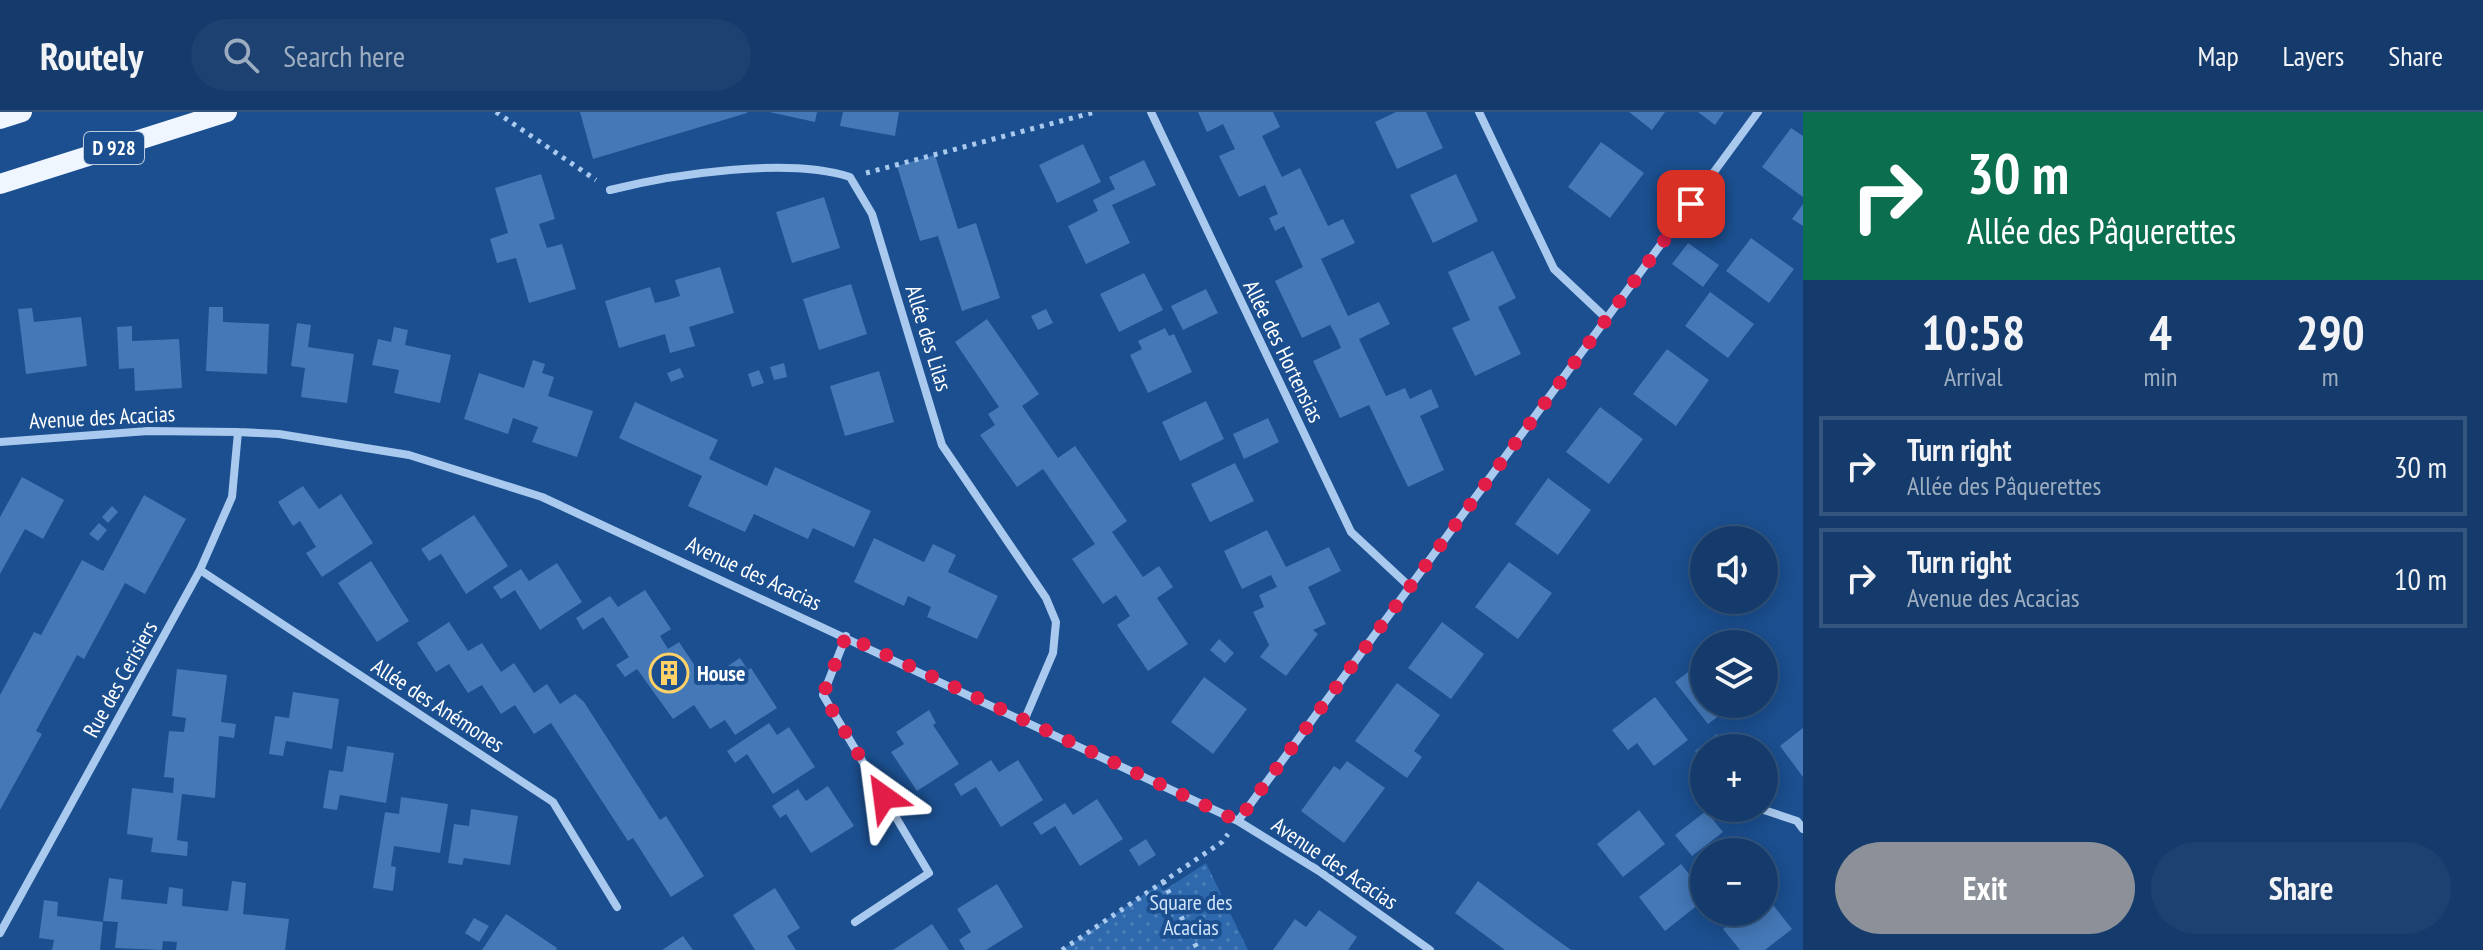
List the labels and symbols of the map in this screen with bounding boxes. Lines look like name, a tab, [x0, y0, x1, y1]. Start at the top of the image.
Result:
road number: D 928	[84, 132, 144, 164]
pin	[1657, 170, 1725, 238]
street label: Allée des Hortensias	[1237, 275, 1331, 427]
street label: Allée des Lilas	[900, 282, 958, 394]
street label: Avenue des Acacias	[28, 399, 176, 435]
street label: Avenue des Acacias	[682, 529, 826, 617]
street label: Rue des Cerisiers	[77, 616, 163, 742]
street label: Allée des Anémones	[366, 652, 510, 758]
building icon: House	[648, 652, 690, 694]
place label: House	[697, 659, 745, 687]
position arrow	[842, 755, 926, 839]
street label: Avenue des Acacias	[1267, 811, 1403, 915]
park label: Square des Acacias	[1149, 888, 1233, 941]

